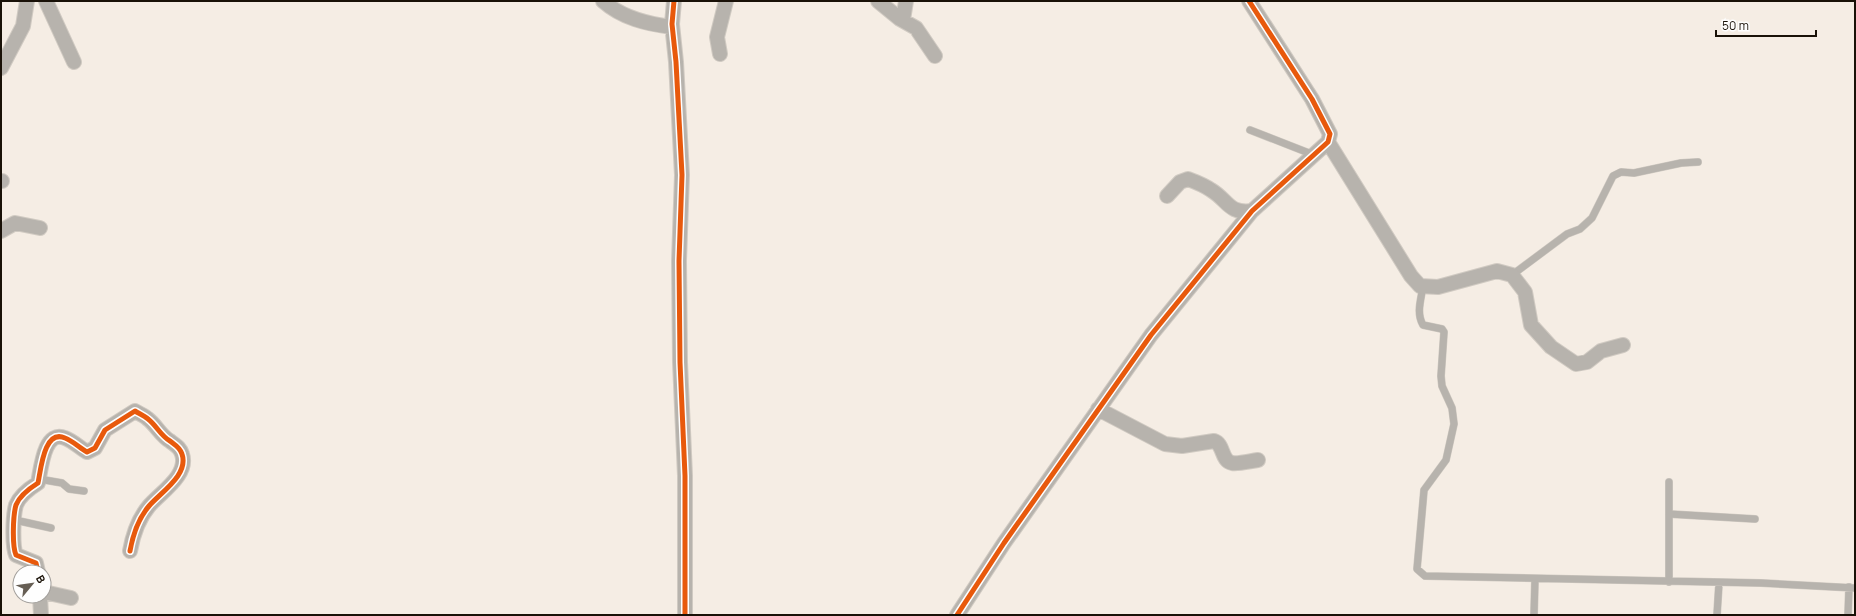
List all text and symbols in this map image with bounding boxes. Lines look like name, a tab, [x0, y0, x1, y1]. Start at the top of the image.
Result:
scale bar	[1716, 12, 1816, 38]
text: 50 m	[1722, 17, 1749, 34]
north arrow	[12, 564, 52, 604]
text: B	[33, 572, 49, 586]

